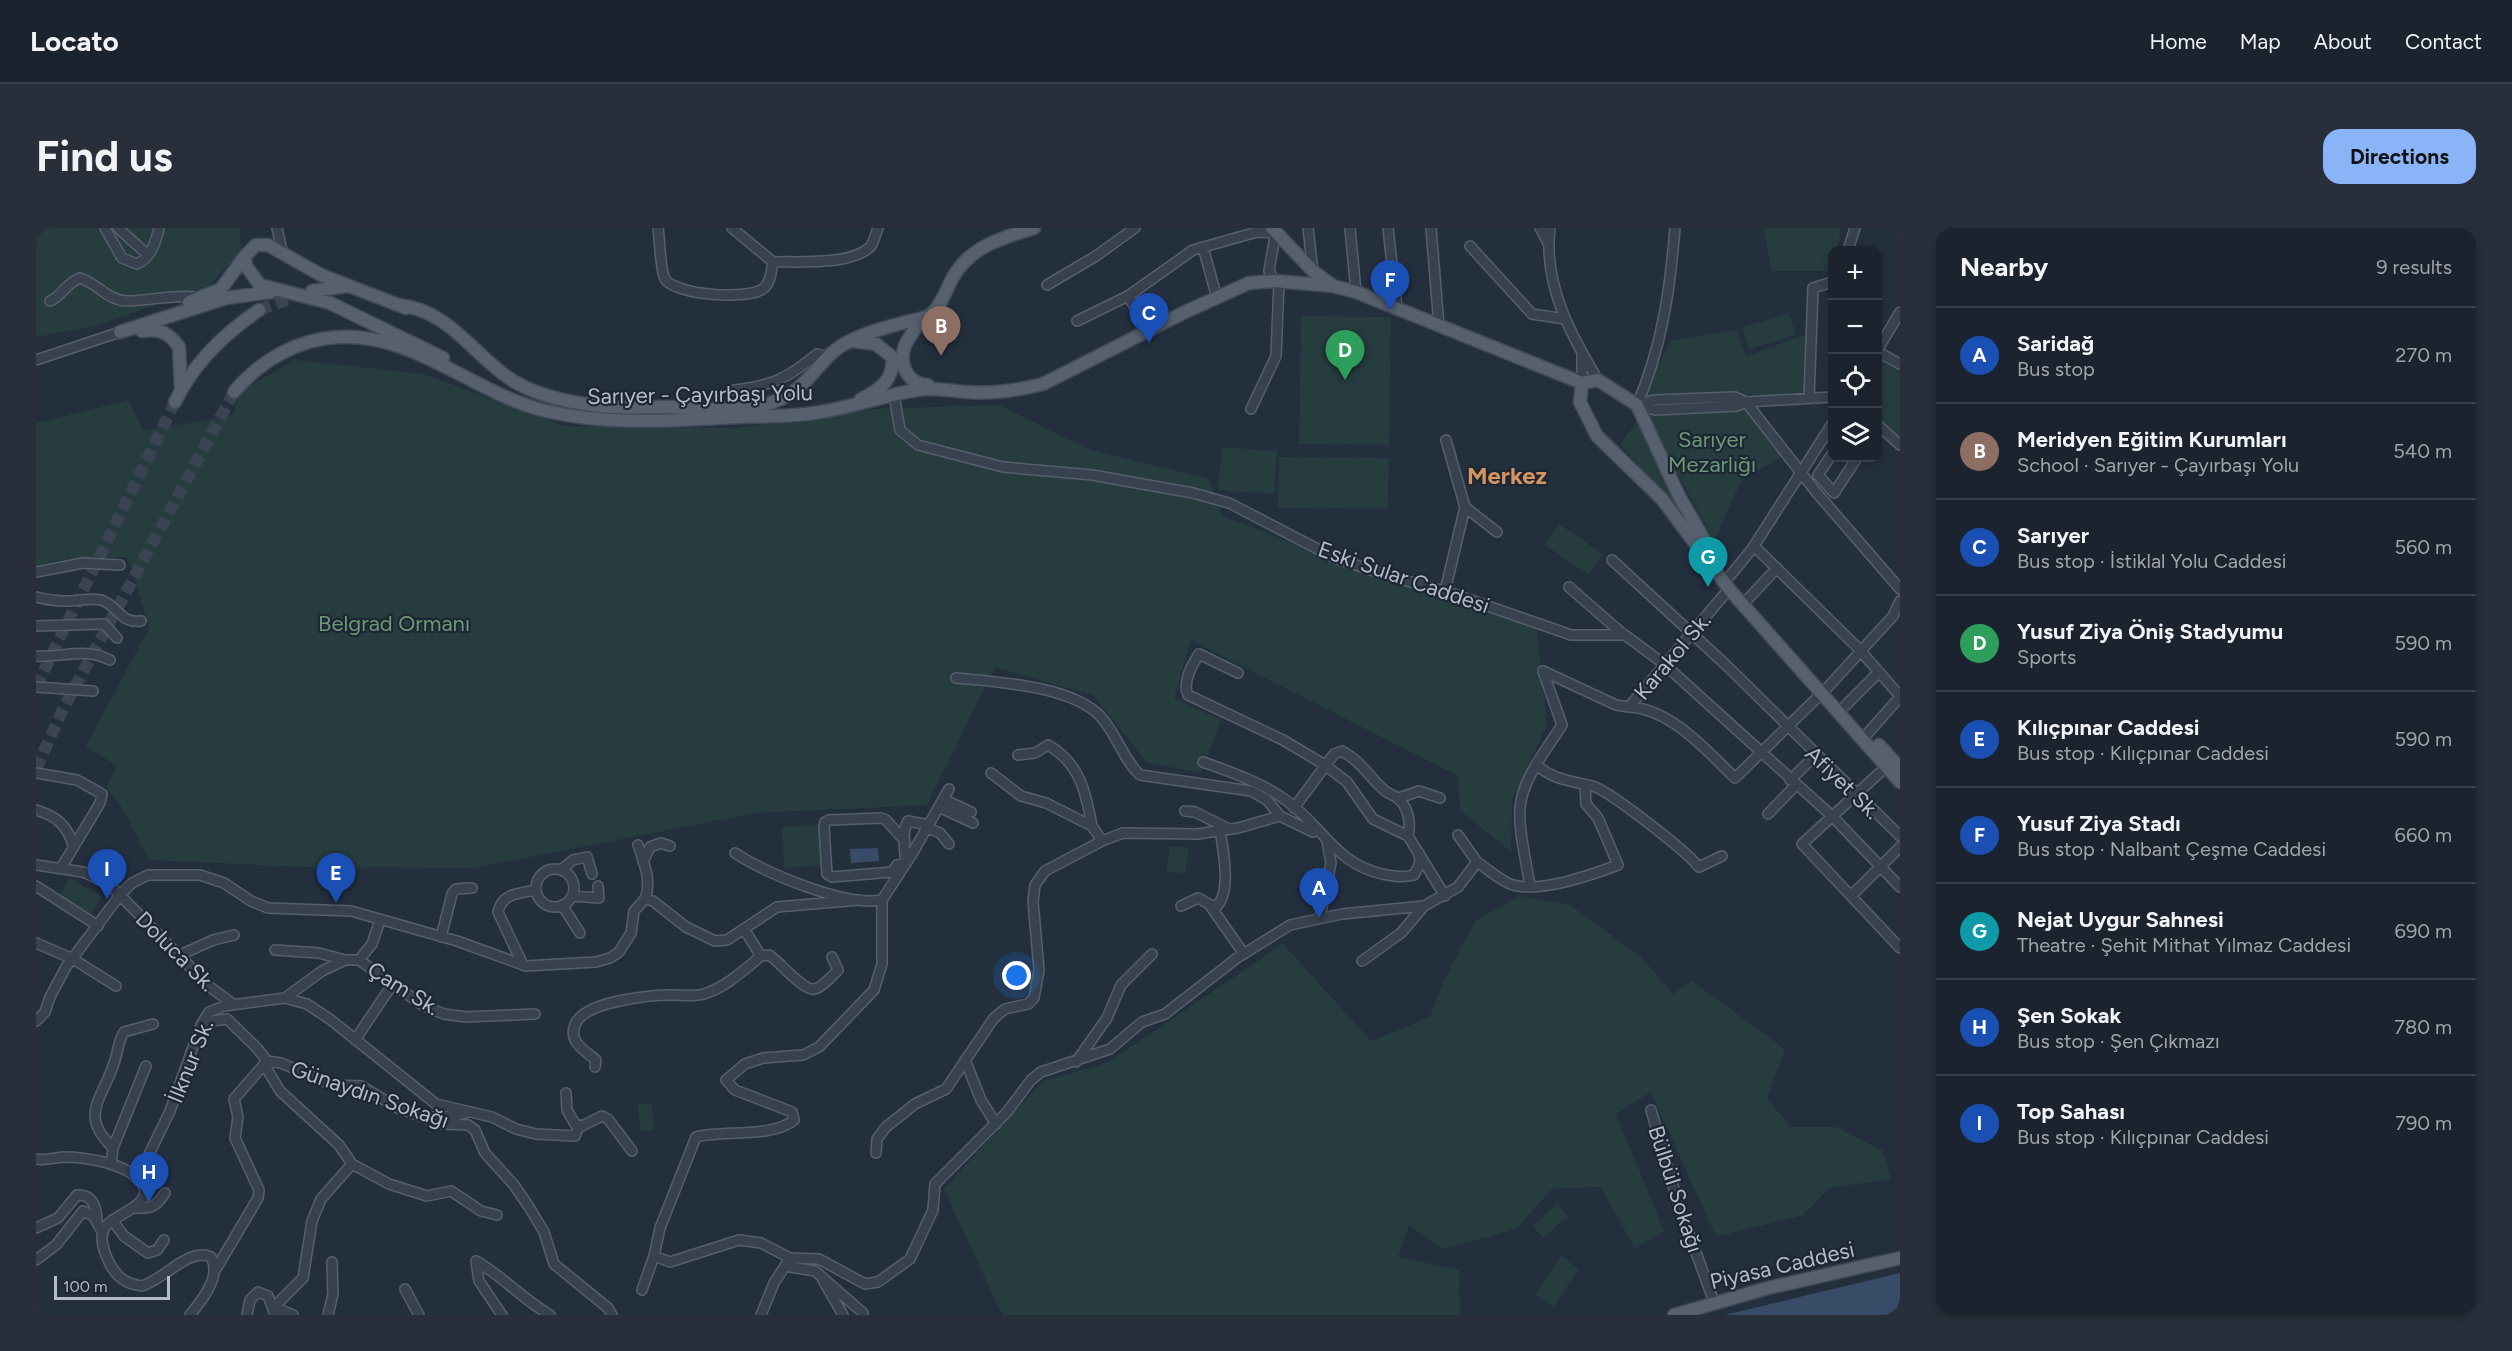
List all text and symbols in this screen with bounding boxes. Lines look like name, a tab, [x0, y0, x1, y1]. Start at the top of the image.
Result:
text: Locato	[30, 24, 119, 58]
text: Home	[2150, 29, 2207, 54]
text: Map	[2240, 29, 2281, 54]
text: About	[2314, 29, 2372, 54]
text: Contact	[2405, 29, 2482, 54]
button: Directions	[2323, 129, 2476, 184]
text: Find us	[36, 131, 173, 182]
map controls	[1828, 246, 1882, 462]
button: +	[1828, 246, 1882, 300]
text: Nearby	[1960, 251, 2048, 283]
text: 9 results	[2376, 255, 2452, 279]
pin: F	[1370, 260, 1410, 310]
pin: C	[1130, 294, 1168, 343]
button: −	[1828, 300, 1882, 354]
pin: B	[922, 306, 960, 356]
pin: D	[1326, 330, 1364, 380]
text: Saridağ	[2017, 330, 2094, 357]
text: A	[1972, 343, 1987, 367]
text: 270 m	[2395, 343, 2452, 367]
button: locate	[1828, 354, 1882, 408]
text: Bus stop	[2017, 357, 2095, 381]
street label: Sarıyer - Çayırbaşı Yolu	[587, 379, 813, 410]
button: layers	[1828, 408, 1882, 462]
park label: Sarıyer Mezarlığı	[1668, 426, 1756, 478]
text: Meridyen Eğitim Kurumları	[2017, 426, 2287, 453]
text: B	[1973, 439, 1986, 463]
text: 540 m	[2393, 439, 2452, 463]
text: School · Sarıyer - Çayırbaşı Yolu	[2017, 453, 2299, 477]
district label: Merkez	[1467, 461, 1547, 490]
text: Sarıyer	[2017, 522, 2089, 549]
street label: Eski Sular Caddesi	[1315, 535, 1493, 619]
text: C	[1972, 535, 1987, 559]
text: 560 m	[2394, 535, 2452, 559]
pin: G	[1688, 538, 1728, 587]
text: Bus stop · İstiklal Yolu Caddesi	[2017, 549, 2286, 573]
street label: Karakol Sk.	[1628, 607, 1717, 705]
park label: Belgrad Ormanı	[318, 610, 470, 637]
text: Yusuf Ziya Öniş Stadyumu	[2017, 618, 2283, 645]
text: D	[1973, 631, 1987, 655]
text: 590 m	[2394, 631, 2452, 655]
text: Sports	[2017, 645, 2076, 669]
text: Kılıçpınar Caddesi	[2017, 714, 2199, 741]
text: E	[1974, 727, 1985, 751]
text: 590 m	[2394, 727, 2452, 751]
street label: Afiyet Sk.	[1799, 740, 1886, 825]
text: Bus stop · Kılıçpınar Caddesi	[2017, 741, 2269, 765]
text: Yusuf Ziya Stadı	[2017, 810, 2181, 837]
text: F	[1974, 823, 1985, 847]
text: 660 m	[2395, 823, 2452, 847]
text: Bus stop · Nalbant Çeşme Caddesi	[2017, 837, 2326, 861]
pin: I	[88, 850, 126, 899]
pin: E	[316, 854, 356, 903]
pin: A	[1300, 868, 1338, 918]
street label: Doluca Sk.	[130, 906, 221, 997]
text: Nejat Uygur Sahnesi	[2017, 906, 2224, 933]
text: G	[1972, 919, 1987, 943]
text: 690 m	[2395, 919, 2452, 943]
text: Theatre · Şehit Mithat Yılmaz Caddesi	[2017, 933, 2351, 957]
street label: Çam Sk.	[363, 956, 445, 1021]
your location	[1002, 961, 1031, 990]
text: Şen Sokak	[2017, 1002, 2121, 1029]
street label: İlknur Sk.	[162, 1015, 219, 1107]
text: H	[1972, 1015, 1987, 1039]
text: 780 m	[2394, 1015, 2452, 1039]
text: Bus stop · Şen Çıkmazı	[2017, 1029, 2220, 1053]
street label: Günaydın Sokağı	[287, 1055, 452, 1134]
text: Top Sahası	[2017, 1098, 2125, 1125]
text: I	[1977, 1111, 1982, 1135]
text: 790 m	[2395, 1111, 2452, 1135]
street label: Bülbül Sokağı	[1642, 1122, 1709, 1256]
text: Bus stop · Kılıçpınar Caddesi	[2017, 1125, 2269, 1149]
pin: H	[130, 1152, 168, 1202]
street label: Piyasa Caddesi	[1707, 1236, 1857, 1295]
scale bar	[54, 1273, 170, 1300]
text: 100 m	[63, 1277, 108, 1296]

